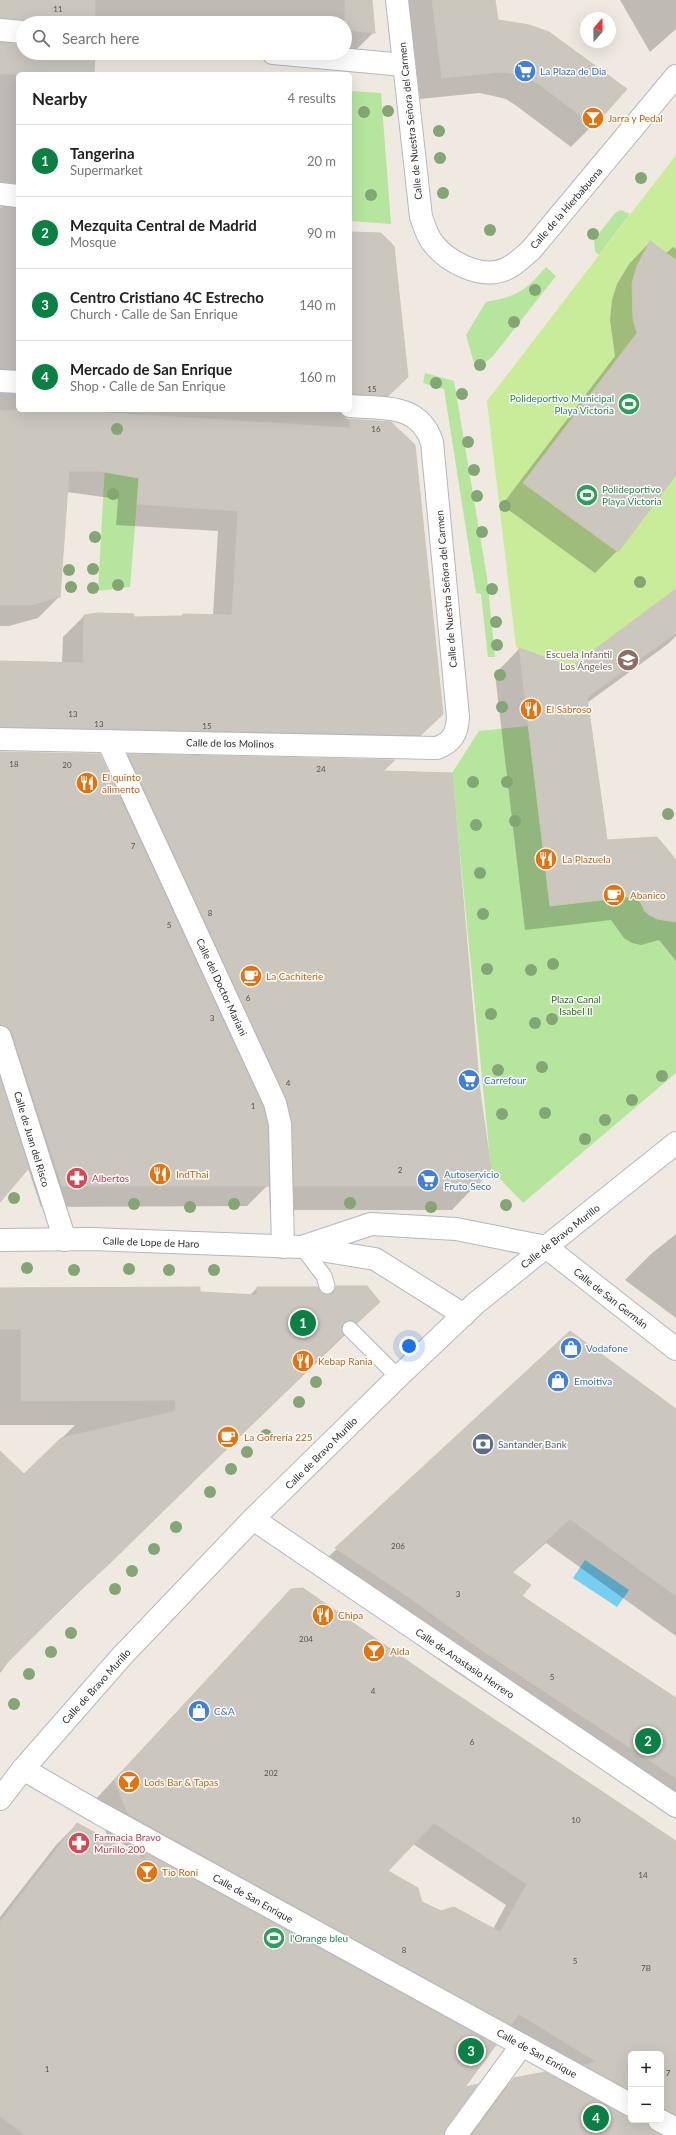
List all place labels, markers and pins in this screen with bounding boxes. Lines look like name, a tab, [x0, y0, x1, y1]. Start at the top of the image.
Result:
supermarket icon: La Plaza de Dia	[512, 58, 538, 84]
place label: La Plaza de Dia	[540, 65, 606, 77]
bar icon: Jarra y Pedal	[580, 105, 606, 131]
place label: Jarra y Pedal	[608, 112, 663, 124]
sports icon: Polideportivo Municipal Playa Victoria	[616, 391, 642, 417]
place label: Polideportivo Municipal Playa Victoria	[510, 392, 614, 416]
sports icon: Polideportivo Playa Victoria	[574, 482, 600, 508]
place label: Polideportivo Playa Victoria	[602, 483, 662, 507]
school or university icon: Escuela Infantil Los Ángeles	[615, 647, 641, 673]
place label: Escuela Infantil Los Ángeles	[546, 648, 612, 672]
restaurant icon: El Sabroso	[518, 696, 544, 722]
place label: El Sabroso	[546, 703, 592, 715]
restaurant icon: El quinto alimento	[74, 770, 100, 796]
place label: El quinto alimento	[102, 771, 141, 795]
restaurant icon: La Plazuela	[533, 846, 559, 872]
place label: La Plazuela	[562, 853, 611, 865]
cafe icon: Abanico	[601, 882, 627, 908]
place label: Abanico	[630, 889, 666, 901]
cafe icon: La Cachiterie	[238, 963, 264, 989]
place label: La Cachiterie	[266, 970, 323, 982]
supermarket icon: Carrefour	[456, 1067, 482, 1093]
place label: Carrefour	[484, 1074, 527, 1086]
restaurant icon: IndThai	[147, 1161, 173, 1187]
pharmacy icon: Albertos	[64, 1165, 90, 1191]
supermarket icon: Autoservicio Fruto Seco	[415, 1167, 441, 1193]
place label: IndThai	[176, 1168, 209, 1180]
place label: Autoservicio Fruto Seco	[444, 1168, 499, 1192]
place label: Albertos	[92, 1172, 129, 1184]
pin: 1	[290, 1308, 316, 1338]
shop icon: Vodafone	[558, 1335, 584, 1361]
place label: Vodafone	[586, 1342, 628, 1354]
restaurant icon: Kebap Rania	[290, 1348, 316, 1374]
place label: Kebap Rania	[318, 1355, 372, 1367]
shop icon: Emoitiva	[545, 1368, 571, 1394]
place label: Emoitiva	[574, 1375, 612, 1387]
cafe icon: La Gofrería 225	[215, 1424, 241, 1450]
place label: La Gofrería 225	[244, 1431, 313, 1443]
bank icon: Santander Bank	[470, 1431, 496, 1457]
place label: Santander Bank	[498, 1438, 568, 1450]
restaurant icon: Chipa	[310, 1602, 336, 1628]
place label: Chipa	[338, 1609, 363, 1621]
bar icon: Alda	[361, 1638, 387, 1664]
place label: Alda	[390, 1645, 410, 1657]
shop icon: C&A	[186, 1698, 212, 1724]
place label: C&A	[214, 1705, 235, 1717]
pin: 2	[635, 1726, 661, 1756]
bar icon: Lods Bar & Tapas	[116, 1769, 142, 1795]
place label: Lods Bar & Tapas	[144, 1776, 218, 1788]
pharmacy icon: Farmacia Bravo Murillo 200	[66, 1830, 92, 1856]
place label: Farmacia Bravo Murillo 200	[94, 1831, 161, 1855]
bar icon: Tio Roni	[134, 1859, 160, 1885]
place label: Tio Roni	[162, 1866, 198, 1878]
sports icon: l'Orange bleu	[261, 1925, 287, 1951]
place label: l'Orange bleu	[290, 1932, 348, 1944]
pin: 3	[458, 2036, 484, 2066]
pin: 4	[583, 2103, 609, 2133]

